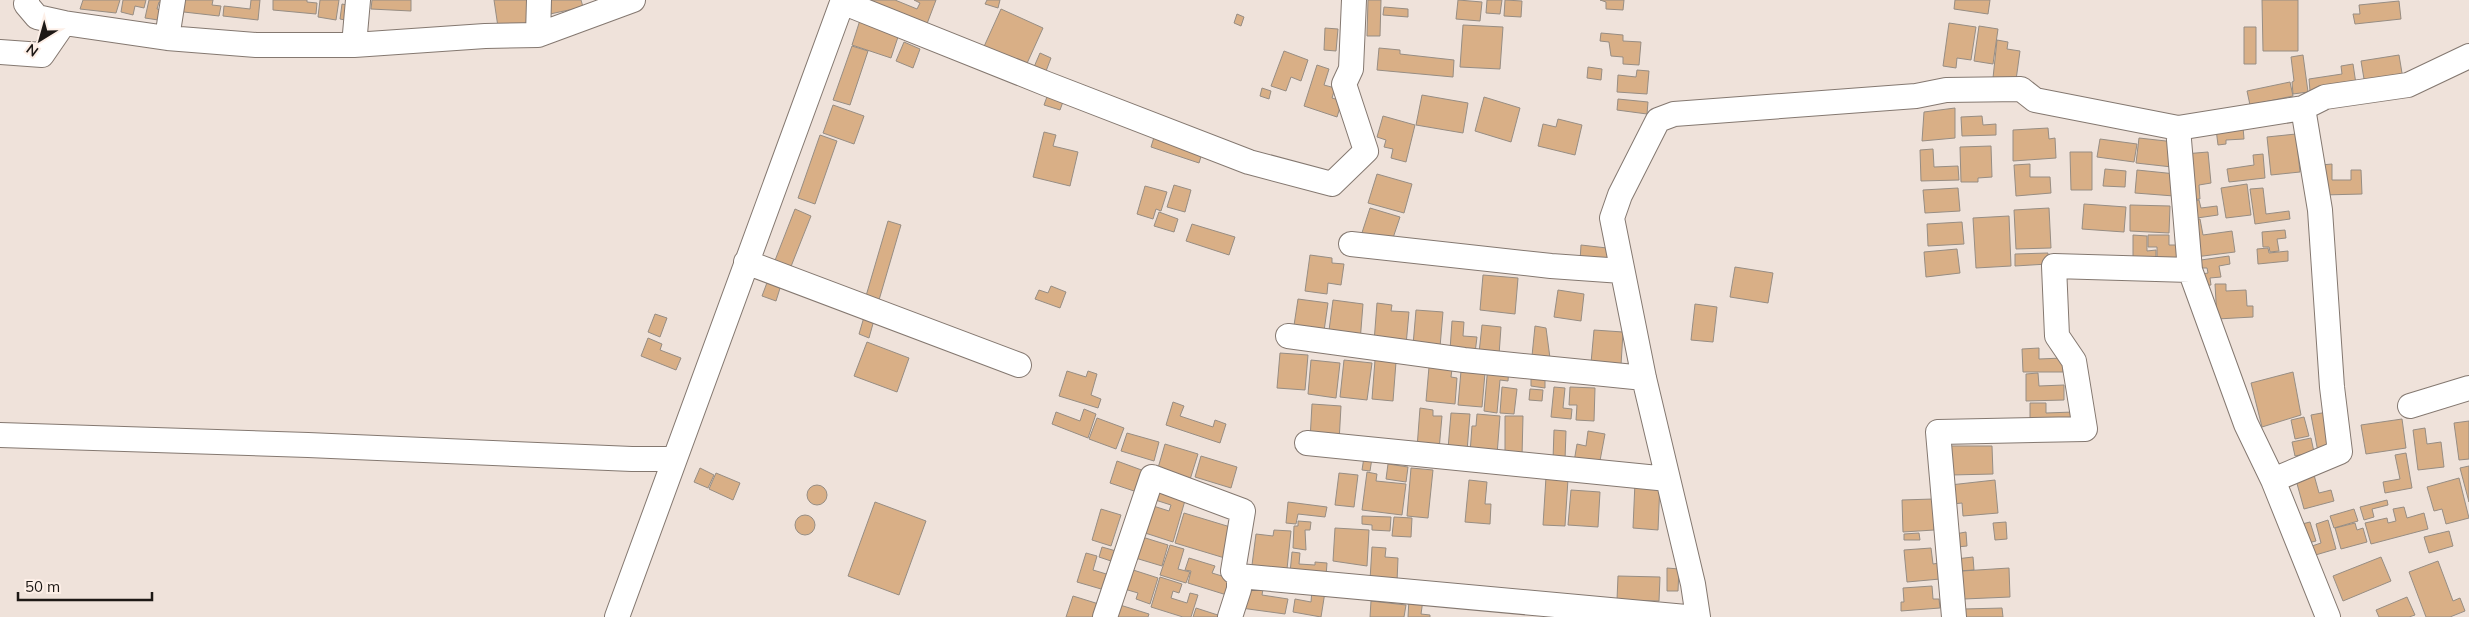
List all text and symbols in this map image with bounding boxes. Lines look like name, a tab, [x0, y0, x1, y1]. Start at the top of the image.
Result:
north arrow	[15, 15, 65, 65]
text: N	[23, 40, 42, 61]
scale bar	[18, 570, 151, 602]
text: 50 m	[25, 577, 60, 596]

